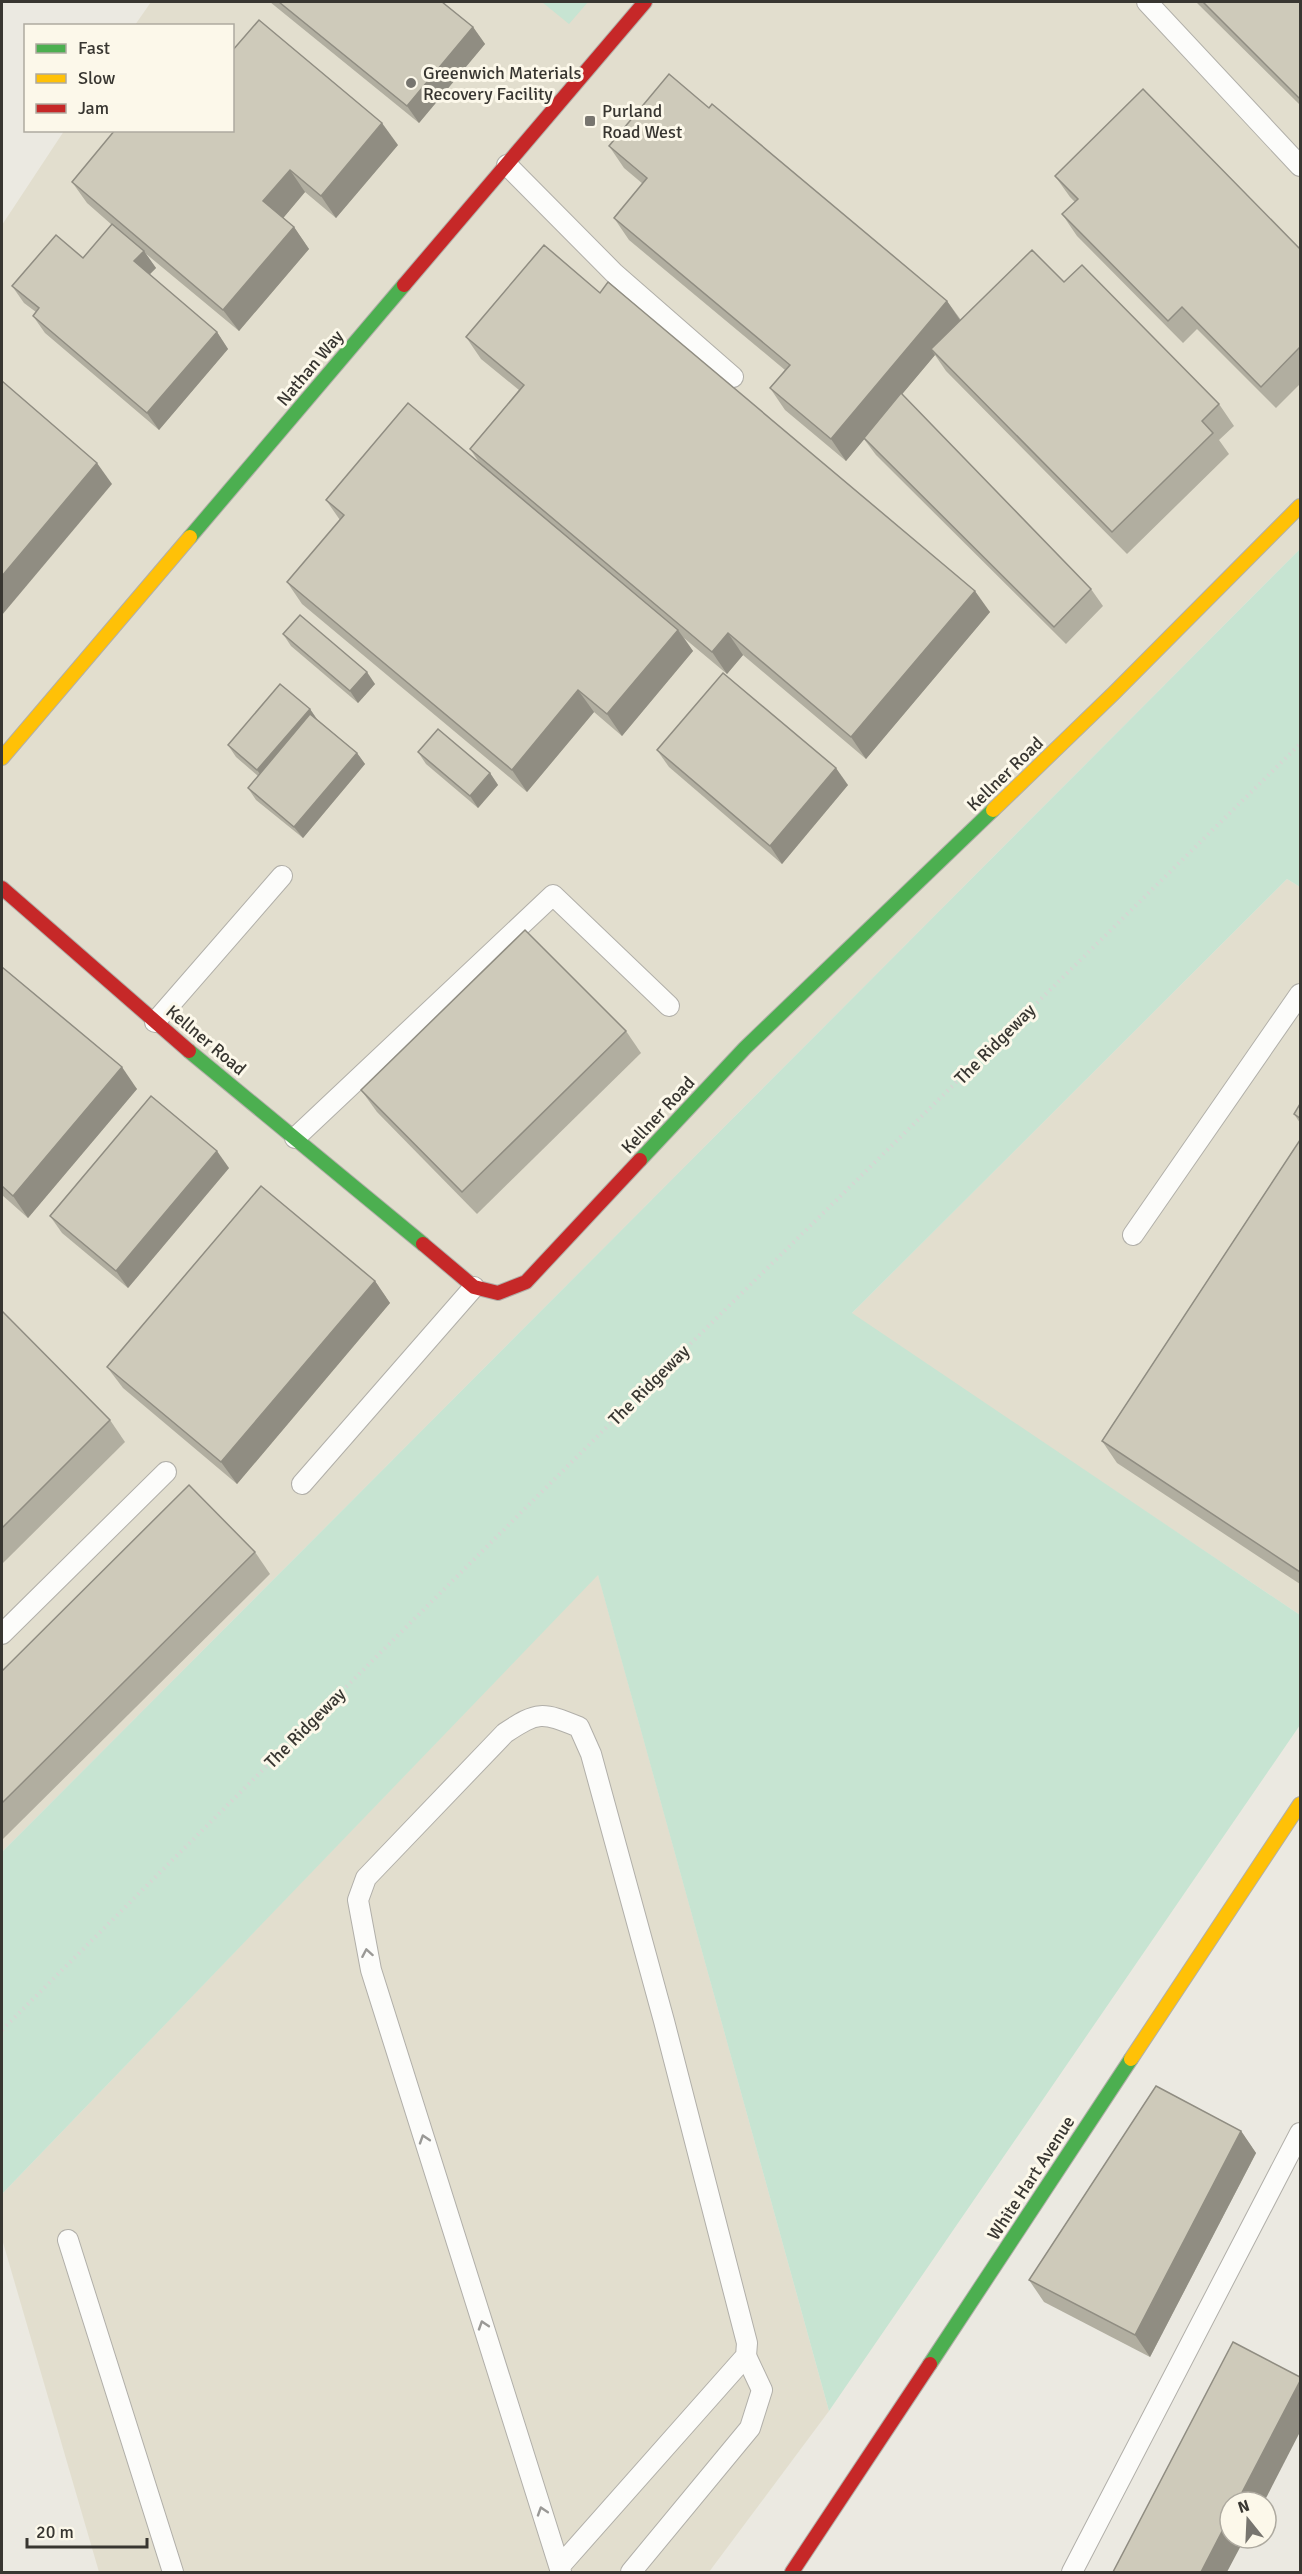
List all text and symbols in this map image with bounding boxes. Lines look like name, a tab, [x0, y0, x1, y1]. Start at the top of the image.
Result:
legend	[24, 24, 234, 132]
text: Fast	[78, 37, 110, 59]
place label: Greenwich Materials Recovery Facility	[423, 62, 582, 105]
text: Slow	[78, 67, 115, 89]
marker: Greenwich Materials Recovery Facility	[404, 76, 418, 90]
text: Jam	[78, 97, 109, 119]
place label: Purland Road West	[602, 100, 682, 143]
marker: Purland Road West	[583, 114, 597, 128]
street label: Nathan Way	[272, 325, 348, 410]
street label: Kellner Road	[962, 732, 1048, 816]
street label: The Ridgeway	[950, 999, 1040, 1089]
street label: Kellner Road	[161, 1000, 251, 1080]
street label: Kellner Road	[617, 1072, 699, 1158]
street label: The Ridgeway	[604, 1340, 694, 1430]
street label: The Ridgeway	[260, 1683, 350, 1773]
one-way arrow	[362, 1948, 374, 1957]
street label: White Hart Avenue	[983, 2112, 1079, 2244]
one-way arrow	[419, 2134, 431, 2145]
one-way arrow	[478, 2320, 490, 2331]
north arrow	[1218, 2490, 1278, 2550]
text: N	[1235, 2495, 1252, 2518]
one-way arrow	[537, 2506, 549, 2517]
scale bar	[27, 2511, 147, 2549]
text: 20 m	[36, 2521, 74, 2543]

